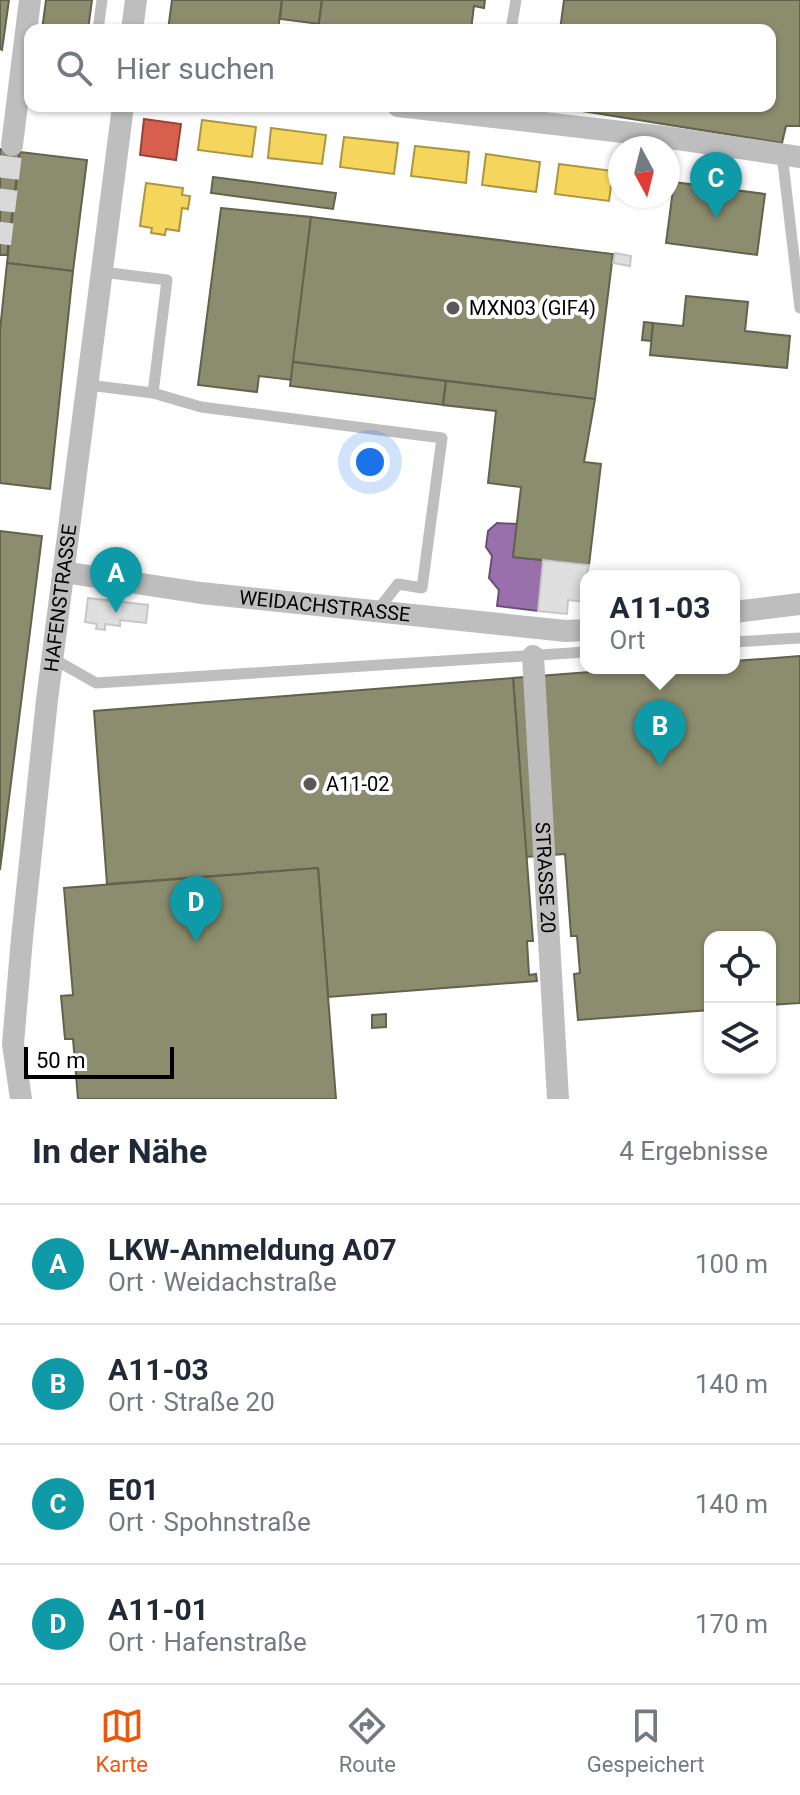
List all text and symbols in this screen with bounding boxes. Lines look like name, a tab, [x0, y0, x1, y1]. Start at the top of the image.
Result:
search box	[24, 24, 776, 112]
icon: search	[52, 46, 96, 90]
text: Hier suchen	[116, 51, 275, 86]
north arrow	[608, 136, 680, 208]
pin: C	[690, 152, 742, 218]
place label: MXN03 (GIF4)	[469, 296, 596, 320]
marker: MXN03 (GIF4)	[444, 299, 462, 317]
your location	[350, 442, 390, 482]
street label: HAFENSTRASSE	[39, 523, 81, 673]
pin: A	[90, 547, 142, 613]
popup	[580, 570, 740, 674]
street label: WEIDACHSTRASSE	[238, 585, 412, 627]
text: A11-03	[610, 590, 710, 625]
text: Ort	[610, 625, 645, 655]
pin: B	[634, 700, 686, 766]
place label: A11-02	[326, 772, 390, 796]
marker: A11-02	[301, 775, 319, 793]
street label: STRASSE 20	[530, 821, 561, 934]
pin: D	[170, 876, 222, 942]
map controls	[704, 931, 776, 1075]
button: locate	[704, 931, 776, 1003]
button: layers	[704, 1003, 776, 1075]
scale bar	[24, 1043, 174, 1079]
text: 50 m	[36, 1048, 85, 1073]
text: In der Nähe	[32, 1131, 207, 1171]
text: 4 Ergebnisse	[619, 1136, 768, 1166]
text: LKW-Anmeldung A07	[108, 1232, 397, 1267]
text: A	[49, 1249, 67, 1279]
text: 100 m	[695, 1249, 768, 1279]
text: Ort · Weidachstraße	[108, 1267, 337, 1297]
text: A11-03	[108, 1352, 209, 1387]
text: B	[50, 1369, 66, 1399]
text: 140 m	[695, 1369, 768, 1399]
text: Ort · Straße 20	[108, 1387, 275, 1417]
text: E01	[108, 1472, 159, 1507]
text: C	[49, 1489, 67, 1519]
text: 140 m	[695, 1489, 768, 1519]
text: Ort · Spohnstraße	[108, 1507, 311, 1537]
text: A11-01	[108, 1592, 209, 1627]
text: D	[50, 1609, 66, 1639]
text: 170 m	[695, 1609, 768, 1639]
text: Ort · Hafenstraße	[108, 1627, 307, 1657]
tab: Karte	[95, 1704, 148, 1777]
tab: Route	[339, 1704, 396, 1777]
tab: Gespeichert	[587, 1704, 705, 1777]

